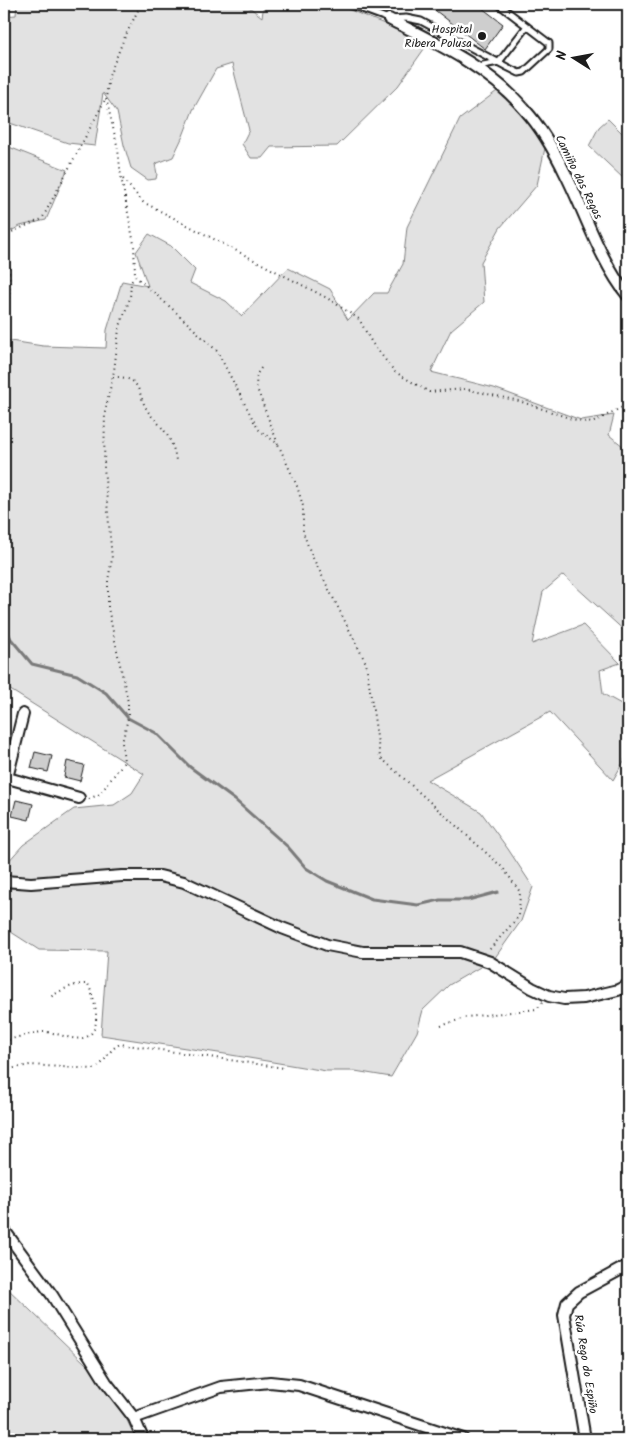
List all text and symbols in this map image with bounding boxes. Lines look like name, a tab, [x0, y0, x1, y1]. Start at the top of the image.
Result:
place label: Hospital Ribera Polusa	[405, 20, 472, 53]
marker: Hospital Ribera Polusa	[476, 30, 488, 42]
north arrow	[550, 32, 600, 82]
text: N	[551, 49, 574, 62]
street label: Camiño das Regas	[550, 132, 607, 223]
street label: Rúa Rego do Espiño	[568, 1313, 603, 1415]

